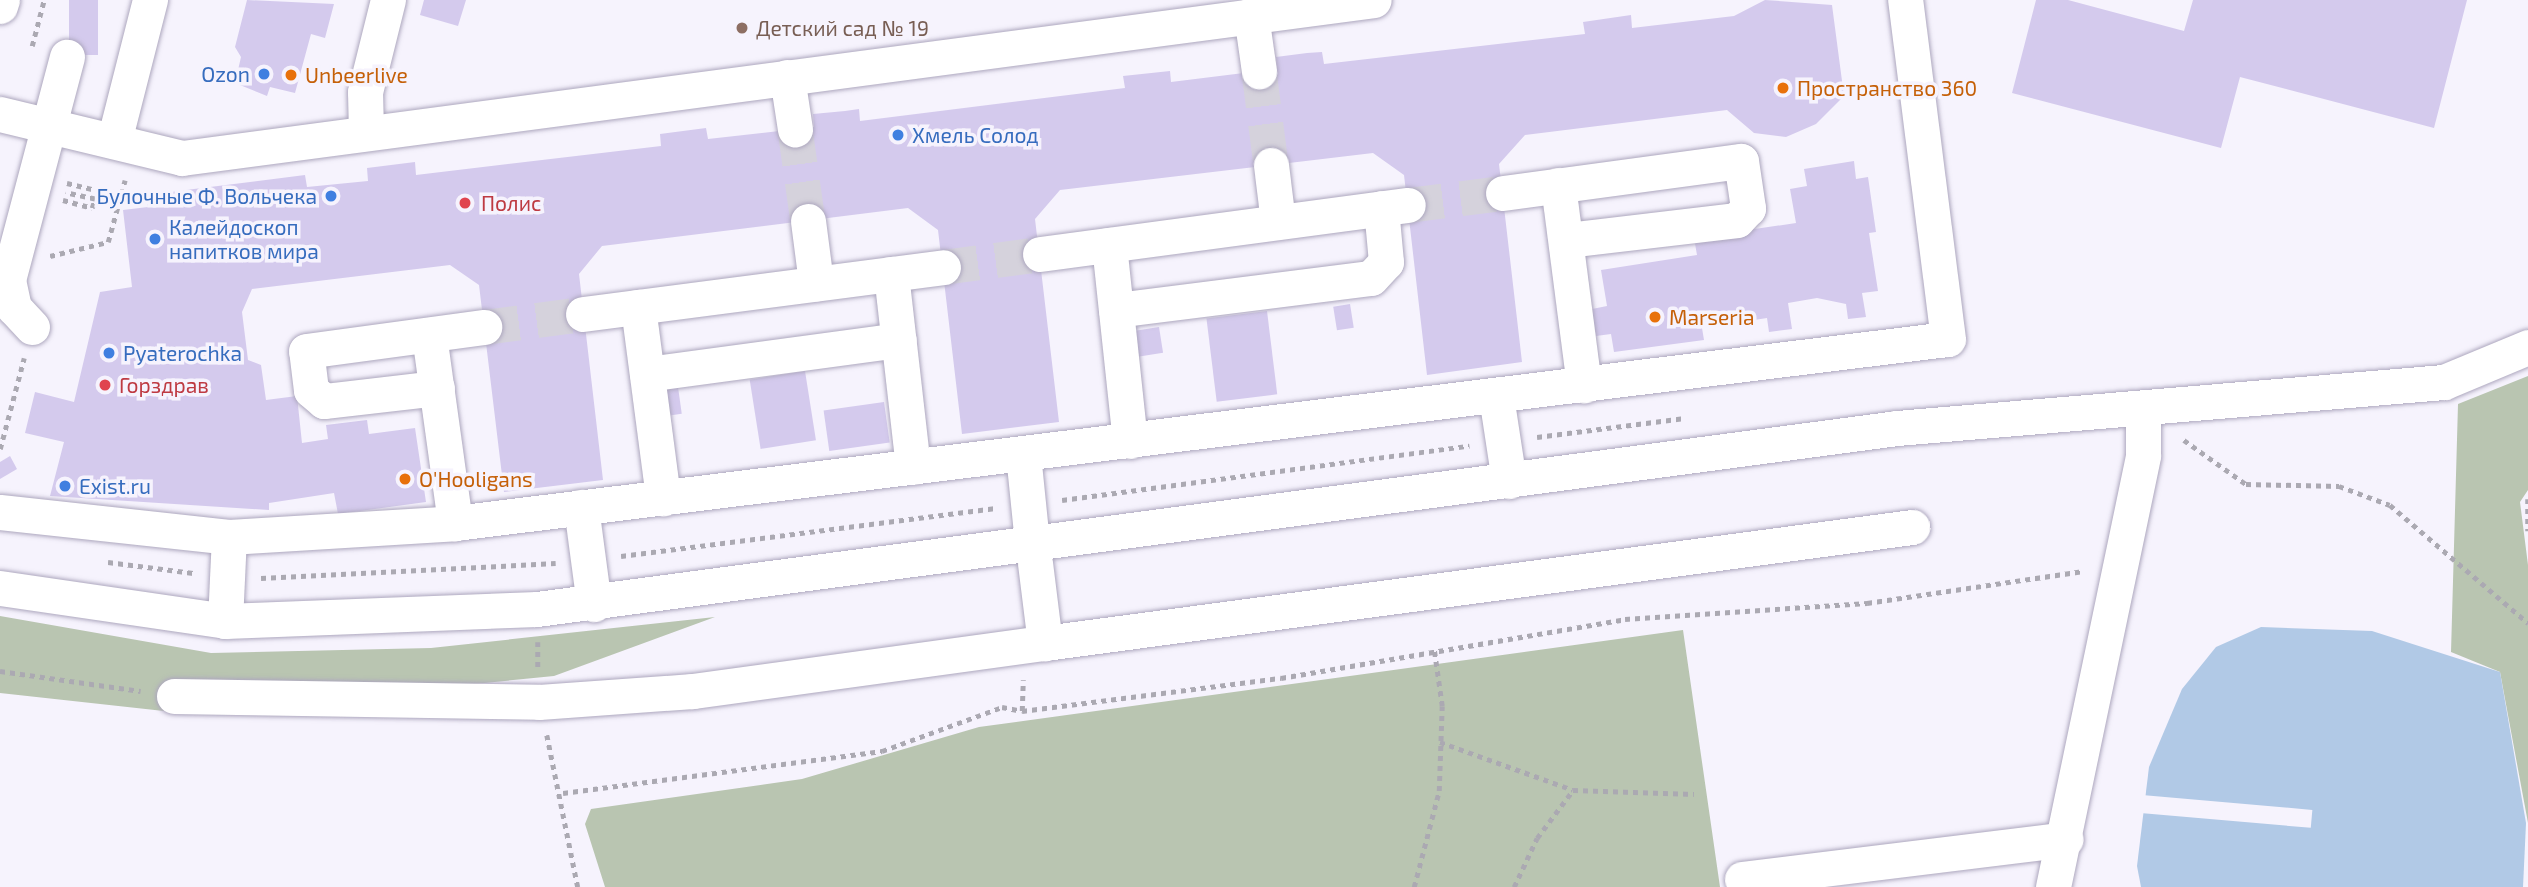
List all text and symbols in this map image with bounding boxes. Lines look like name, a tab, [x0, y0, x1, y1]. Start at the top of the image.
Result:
place label: Детский сад № 19	[756, 15, 929, 41]
marker: Детский сад № 19	[734, 20, 750, 36]
place label: Ozon	[201, 61, 250, 87]
place label: Unbeerlive	[305, 62, 408, 88]
marker: Ozon	[256, 66, 272, 82]
marker: Unbeerlive	[283, 67, 299, 83]
place label: Пространство 360	[1797, 75, 1977, 101]
marker: Пространство 360	[1775, 80, 1791, 96]
place label: Хмель Солод	[912, 122, 1039, 148]
marker: Хмель Солод	[890, 127, 906, 143]
place label: Булочные Ф. Вольчека	[97, 183, 317, 209]
marker: Булочные Ф. Вольчека	[323, 188, 339, 204]
place label: Полис	[481, 190, 541, 216]
marker: Полис	[455, 193, 475, 213]
place label: Калейдоскоп напитков мира	[169, 214, 319, 264]
marker: Калейдоскоп напитков мира	[147, 231, 163, 247]
place label: Marseria	[1669, 304, 1754, 330]
marker: Marseria	[1647, 309, 1663, 325]
place label: Pyaterochka	[123, 340, 242, 366]
marker: Pyaterochka	[101, 345, 117, 361]
place label: Горздрав	[119, 372, 209, 398]
marker: Горздрав	[97, 377, 113, 393]
place label: O'Hooligans	[419, 466, 533, 492]
marker: O'Hooligans	[397, 471, 413, 487]
place label: Exist.ru	[79, 473, 151, 499]
marker: Exist.ru	[57, 478, 73, 494]

